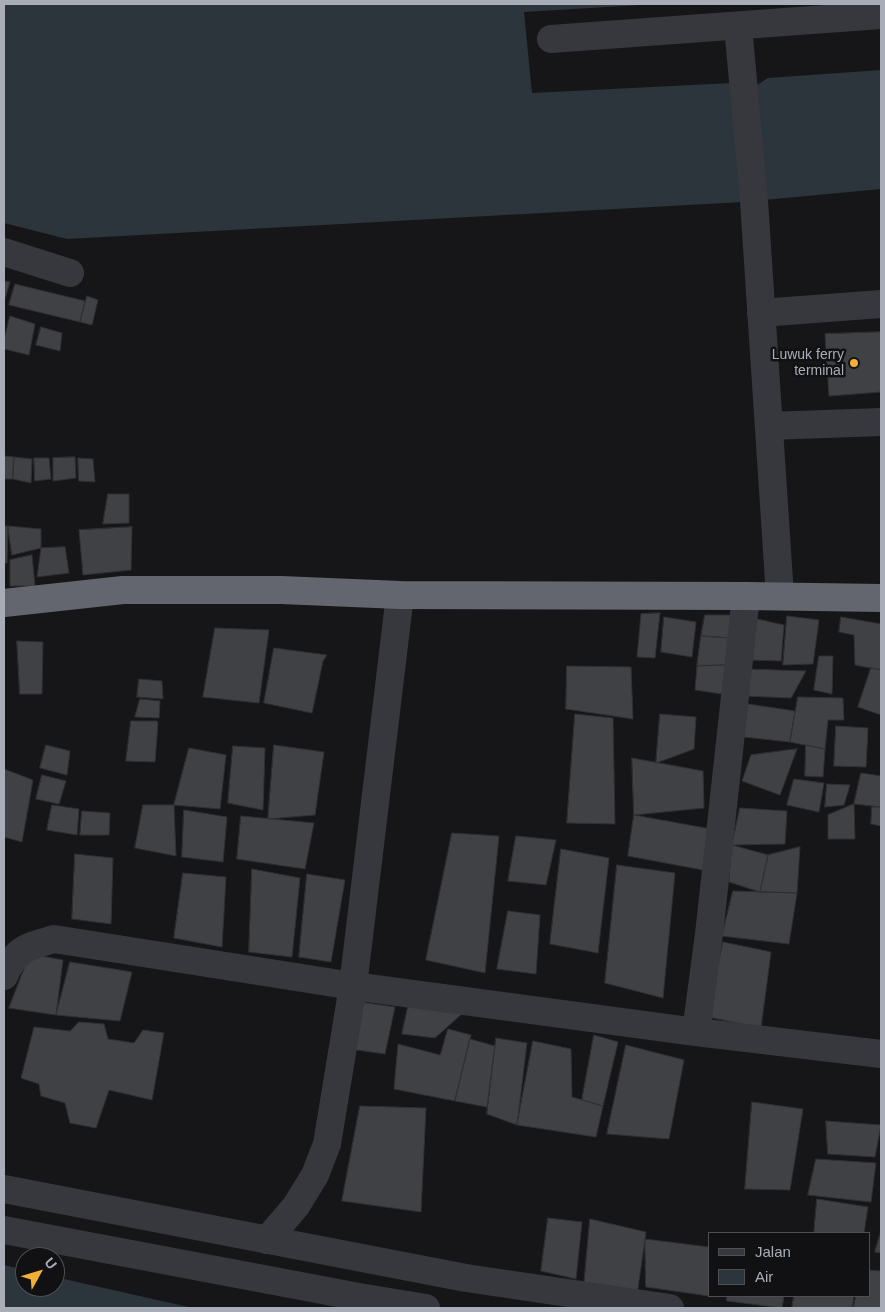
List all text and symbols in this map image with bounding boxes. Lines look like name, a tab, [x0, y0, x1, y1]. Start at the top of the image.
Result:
place label: Luwuk ferry terminal	[772, 347, 844, 380]
marker: Luwuk ferry terminal	[848, 357, 860, 369]
legend	[708, 1232, 870, 1297]
text: Jalan	[755, 1243, 791, 1260]
north arrow	[15, 1247, 65, 1297]
text: U	[41, 1254, 60, 1272]
text: Air	[755, 1268, 773, 1285]

